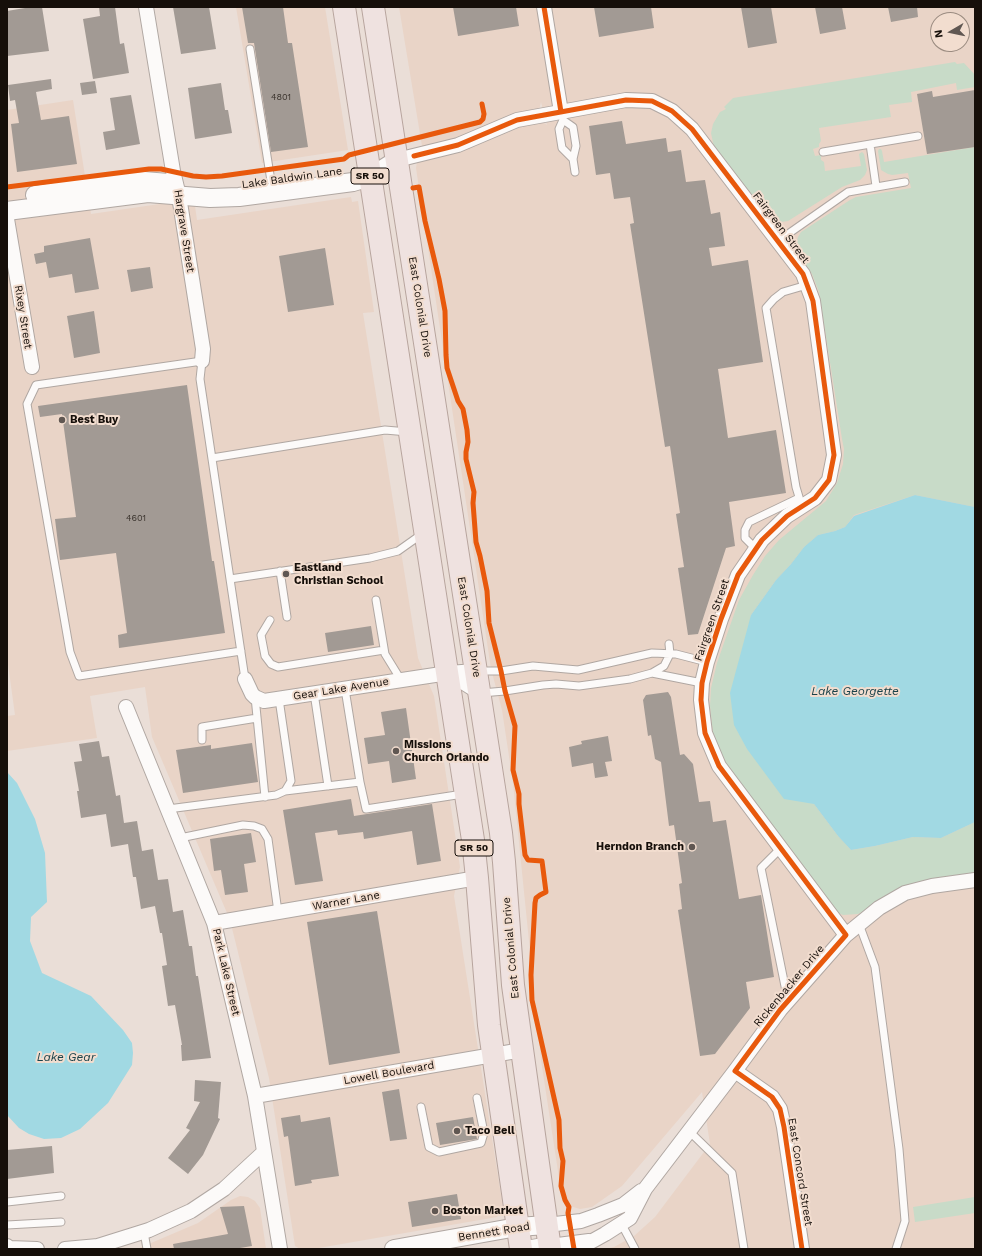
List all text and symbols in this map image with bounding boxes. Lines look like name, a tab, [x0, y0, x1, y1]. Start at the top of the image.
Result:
north arrow	[930, 12, 970, 52]
text: N	[932, 29, 946, 39]
house number: 4801	[271, 92, 291, 102]
street label: Lake Baldwin Lane	[241, 164, 343, 192]
road number: SR 50	[351, 168, 389, 184]
street label: Hargrave Street	[171, 189, 197, 273]
street label: Fairgreen Street	[750, 190, 812, 266]
street label: East Colonial Drive	[406, 256, 434, 358]
street label: Rixey Street	[11, 284, 35, 350]
place label: Best Buy	[70, 413, 118, 427]
marker: Best Buy	[57, 415, 67, 425]
house number: 4601	[126, 513, 146, 523]
place label: Eastland Christian School	[294, 561, 383, 587]
marker: Eastland Christian School	[281, 569, 291, 579]
street label: East Colonial Drive	[455, 576, 483, 678]
street label: Fairgreen Street	[692, 577, 732, 663]
street label: Gear Lake Avenue	[292, 675, 390, 703]
water label: Lake Georgette	[811, 684, 899, 698]
place label: Missions Church Orlando	[404, 738, 489, 764]
marker: Missions Church Orlando	[391, 746, 401, 756]
road number: SR 50	[455, 840, 493, 856]
place label: Herndon Branch	[596, 840, 684, 854]
marker: Herndon Branch	[687, 842, 697, 852]
street label: Warner Lane	[311, 889, 381, 913]
street label: East Colonial Drive	[500, 897, 522, 999]
street label: Park Lake Street	[210, 927, 242, 1017]
street label: Rickenbacker Drive	[751, 942, 827, 1030]
water label: Lake Gear	[37, 1050, 95, 1064]
street label: Lowell Boulevard	[343, 1059, 435, 1087]
street label: East Concord Street	[785, 1117, 815, 1227]
place label: Taco Bell	[465, 1124, 515, 1138]
marker: Taco Bell	[452, 1126, 462, 1136]
place label: Boston Market	[443, 1204, 523, 1218]
marker: Boston Market	[430, 1206, 440, 1216]
street label: Bennett Road	[457, 1220, 531, 1244]

